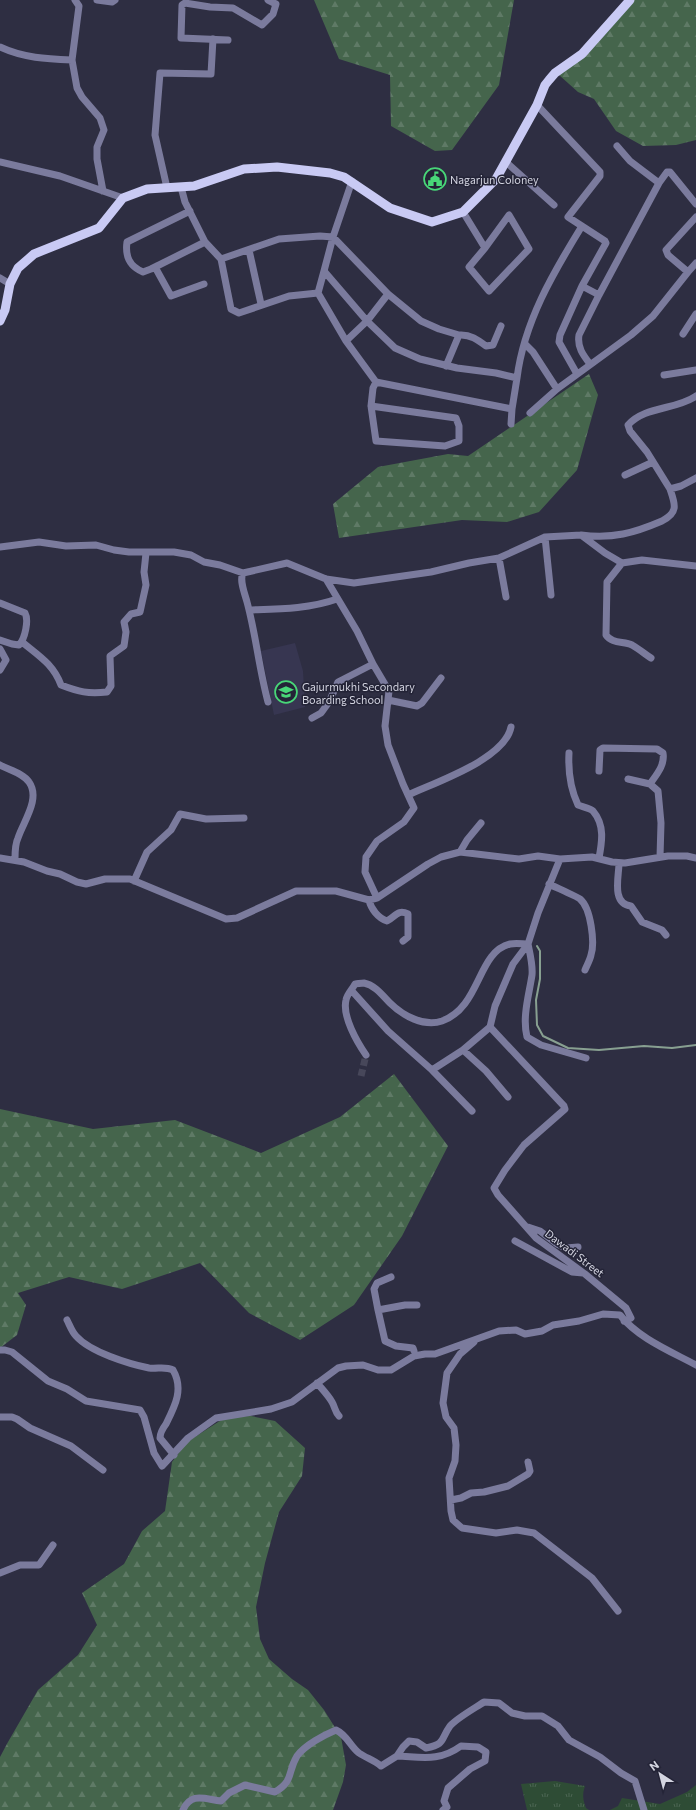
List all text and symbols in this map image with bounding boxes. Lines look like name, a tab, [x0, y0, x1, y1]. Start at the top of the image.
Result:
public building icon: Nagarjun Coloney	[422, 166, 448, 192]
place label: Nagarjun Coloney	[450, 173, 539, 186]
school or university icon: Gajurmukhi Secondary Boarding School	[273, 679, 299, 705]
place label: Gajurmukhi Secondary Boarding School	[302, 680, 415, 706]
street label: Dawadi Street	[543, 1227, 607, 1280]
north arrow	[640, 1754, 680, 1794]
text: N	[647, 1758, 661, 1773]

